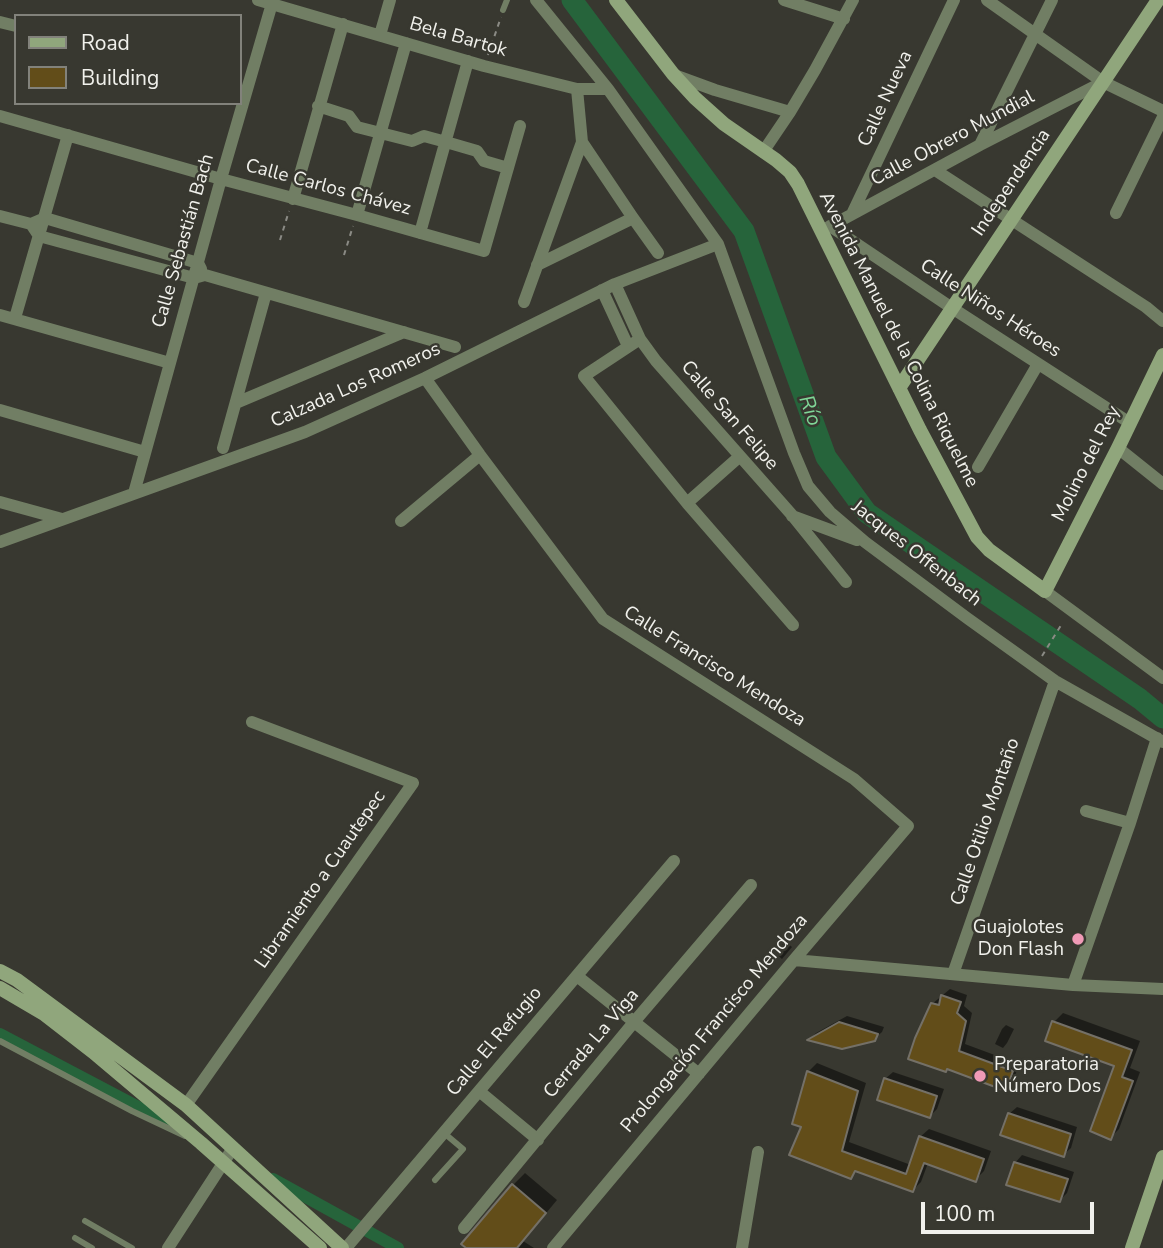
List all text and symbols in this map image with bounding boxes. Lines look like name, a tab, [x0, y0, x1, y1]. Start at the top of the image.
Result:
street label: Bela Bartok	[407, 13, 509, 63]
legend	[14, 14, 242, 105]
text: Road	[81, 29, 130, 57]
street label: Calle Nueva	[854, 47, 918, 151]
text: Building	[81, 64, 159, 92]
street label: Calle Obrero Mundial	[867, 86, 1039, 192]
street label: Independencia	[968, 125, 1056, 241]
street label: Calle Sebastián Bach	[148, 151, 220, 331]
street label: Calle Carlos Chávez	[243, 155, 413, 221]
street label: Avenida Manuel de la Colina Riquelme	[813, 188, 983, 492]
street label: Calle Niños Héroes	[915, 255, 1065, 363]
street label: Calzada Los Romeros	[268, 338, 444, 434]
street label: Calle San Felipe	[675, 357, 783, 475]
water label: Río	[792, 392, 826, 430]
street label: Molino del Rey	[1048, 402, 1126, 526]
street label: Jacques Offenbach	[846, 496, 986, 612]
street label: Calle Francisco Mendoza	[619, 602, 809, 732]
street label: Calle Otilio Montaño	[947, 735, 1025, 909]
street label: Libramiento a Cuautepec	[251, 787, 391, 973]
street label: Prolongación Francisco Mendoza	[617, 910, 813, 1138]
place label: Guajolotes Don Flash	[973, 917, 1064, 961]
marker: Guajolotes Don Flash	[1070, 931, 1086, 947]
street label: Calle El Refugio	[443, 983, 547, 1101]
street label: Cerrada La Viga	[540, 985, 644, 1103]
place label: Preparatoria Número Dos	[994, 1054, 1101, 1098]
marker: Preparatoria Número Dos	[972, 1068, 988, 1084]
scale bar	[925, 1188, 1098, 1232]
text: 100 m	[934, 1200, 995, 1228]

